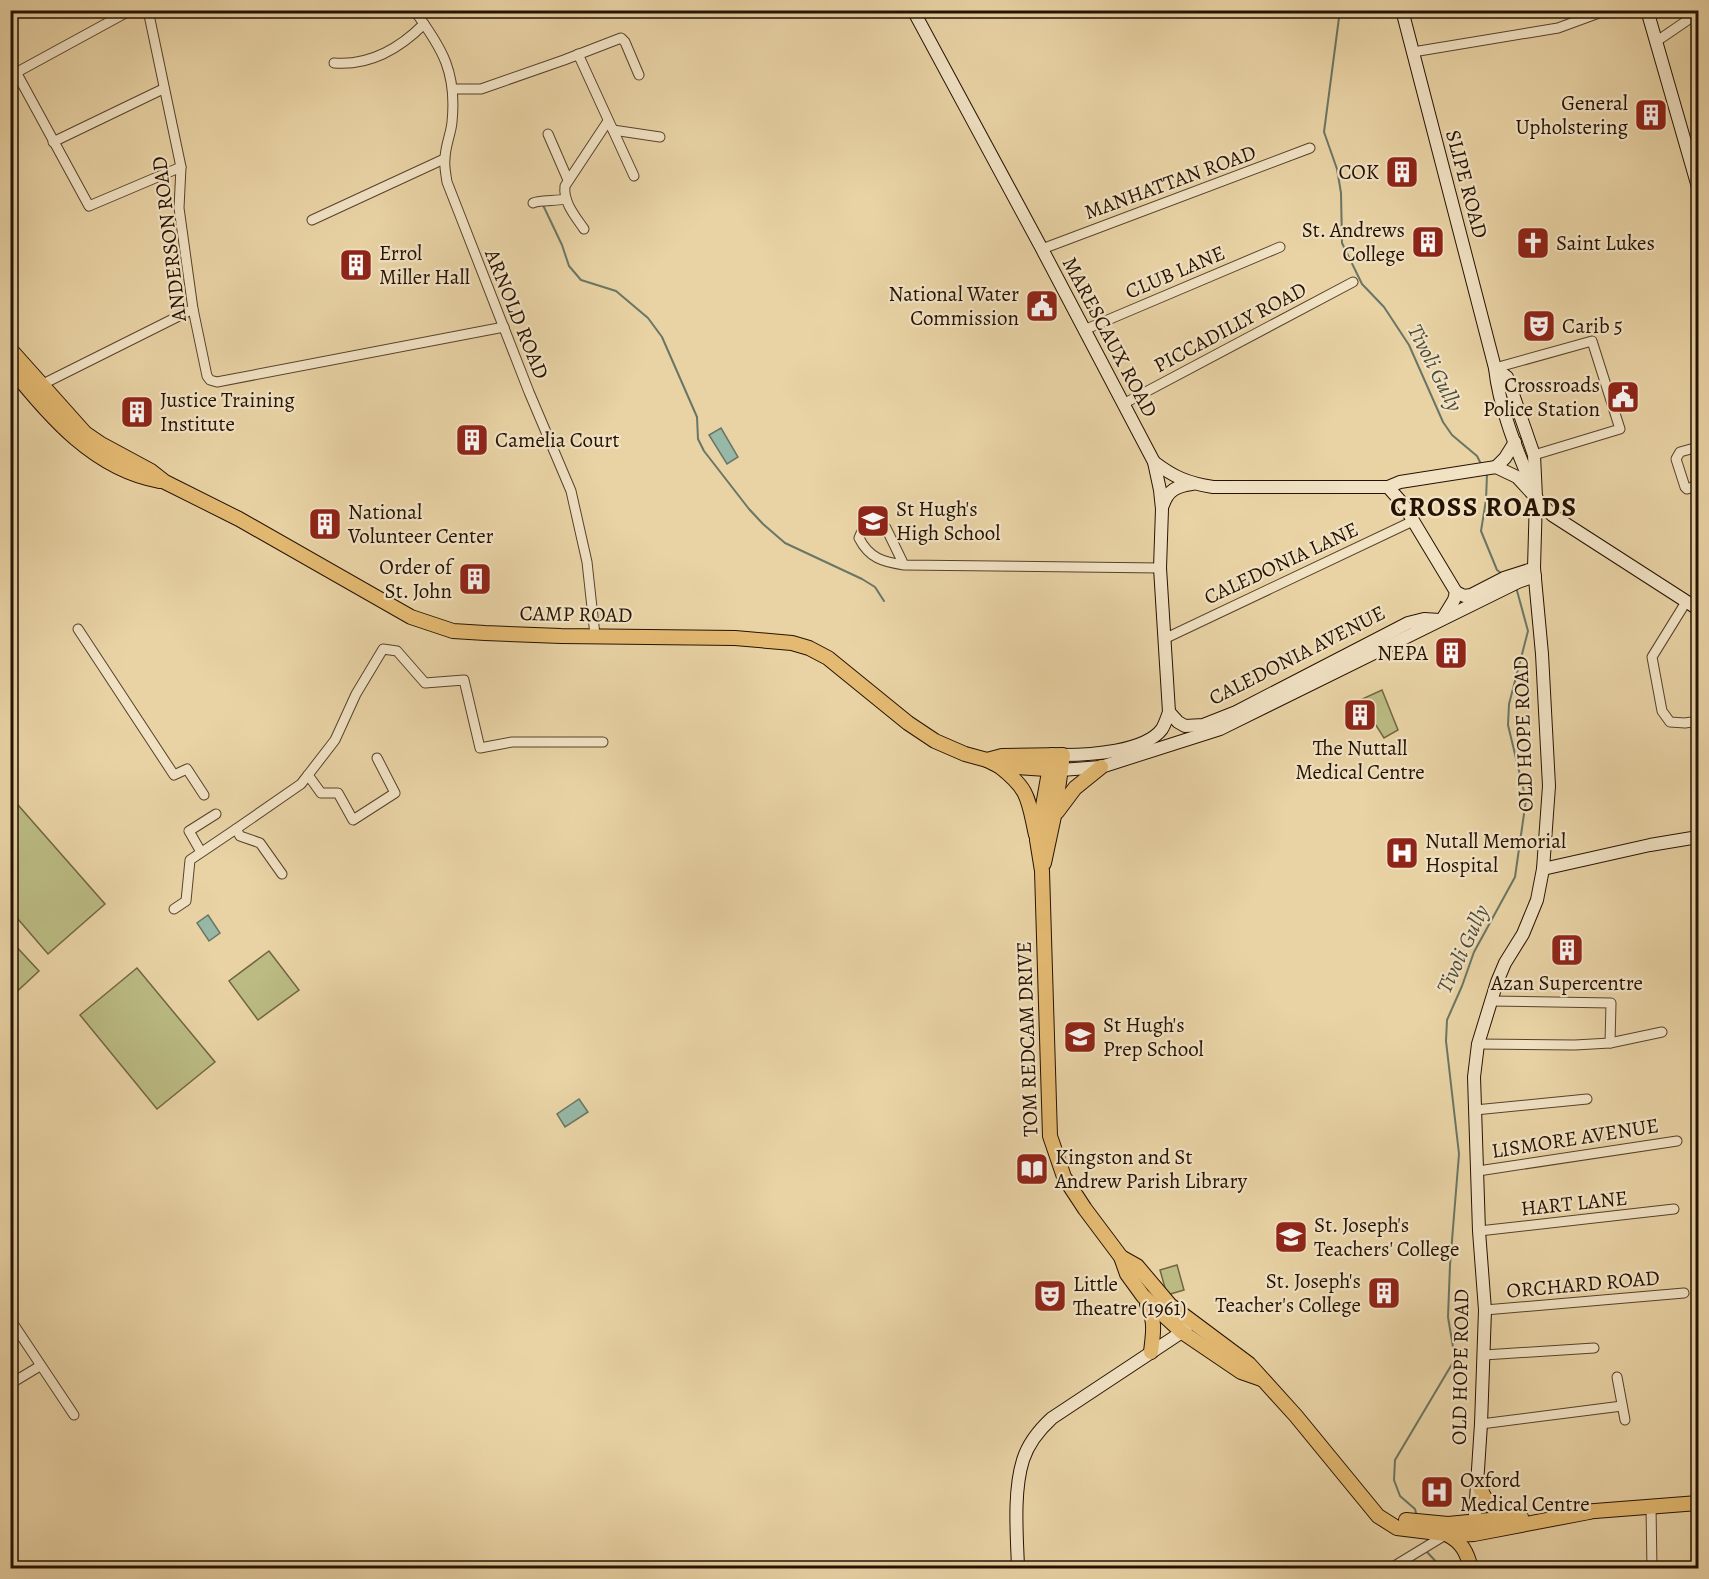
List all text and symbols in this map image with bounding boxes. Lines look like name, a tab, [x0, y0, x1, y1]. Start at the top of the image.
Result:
place label: General Upholstering	[1515, 89, 1628, 141]
building icon: General Upholstering	[1633, 97, 1669, 133]
street label: SLIPE ROAD	[1439, 127, 1495, 241]
street label: MANHATTAN ROAD	[1080, 138, 1260, 226]
building icon: COK	[1384, 154, 1420, 190]
street label: ANDERSON ROAD	[145, 155, 193, 324]
place label: COK	[1338, 158, 1379, 186]
place label: St. Andrews College	[1302, 216, 1405, 268]
building icon: St. Andrews College	[1410, 224, 1446, 260]
church icon: Saint Lukes	[1515, 225, 1551, 261]
place label: Saint Lukes	[1556, 229, 1655, 257]
street label: CLUB LANE	[1121, 238, 1229, 306]
place label: Errol Miller Hall	[379, 239, 470, 291]
street label: ARNOLD ROAD	[478, 244, 556, 383]
building icon: Errol Miller Hall	[338, 247, 374, 283]
street label: MARESCAUX ROAD	[1056, 252, 1164, 422]
street label: PICCADILLY ROAD	[1149, 275, 1311, 379]
place label: National Water Commission	[889, 280, 1019, 332]
public building icon: National Water Commission	[1024, 288, 1060, 324]
theatre icon: Carib 5	[1521, 308, 1557, 344]
place label: Carib 5	[1562, 312, 1623, 340]
water label: Tivoli Gully	[1400, 319, 1470, 417]
place label: Crossroads Police Station	[1483, 371, 1600, 423]
public building icon: Crossroads Police Station	[1605, 379, 1641, 415]
place label: Justice Training Institute	[160, 386, 295, 438]
building icon: Justice Training Institute	[119, 394, 155, 430]
building icon: Camelia Court	[454, 422, 490, 458]
place label: Camelia Court	[495, 426, 619, 454]
district label: CROSS ROADS	[1390, 489, 1578, 525]
place label: St Hugh's High School	[896, 495, 1000, 547]
place label: National Volunteer Center	[347, 498, 494, 550]
school or university icon: St Hugh's High School	[855, 503, 891, 539]
building icon: National Volunteer Center	[307, 506, 343, 542]
street label: CALEDONIA LANE	[1199, 515, 1363, 611]
place label: Order of St. John	[379, 553, 455, 605]
building icon: Order of St. John	[457, 561, 493, 597]
street label: CALEDONIA AVENUE	[1204, 598, 1390, 712]
street label: CAMP ROAD	[519, 599, 633, 629]
building icon: NEPA	[1433, 635, 1469, 671]
place label: NEPA	[1377, 639, 1429, 667]
street label: OLD HOPE ROAD	[1506, 655, 1540, 813]
building icon: The Nuttall Medical Centre	[1342, 697, 1378, 733]
place label: The Nuttall Medical Centre	[1295, 734, 1425, 786]
place label: Nutall Memorial Hospital	[1425, 827, 1566, 879]
hospital icon: Nutall Memorial Hospital	[1384, 835, 1420, 871]
water label: Tivoli Gully	[1429, 899, 1497, 998]
building icon: Azan Supercentre	[1549, 932, 1585, 968]
street label: TOM REDCAM DRIVE	[1010, 941, 1044, 1137]
place label: Azan Supercentre	[1490, 969, 1643, 997]
place label: St Hugh's Prep School	[1103, 1011, 1204, 1063]
school or university icon: St Hugh's Prep School	[1062, 1019, 1098, 1055]
street label: LISMORE AVENUE	[1489, 1111, 1661, 1165]
place label: Kingston and St Andrew Parish Library	[1054, 1143, 1248, 1195]
library icon: Kingston and St Andrew Parish Library	[1014, 1151, 1050, 1187]
street label: HART LANE	[1519, 1183, 1629, 1223]
place label: St. Joseph's Teachers' College	[1314, 1211, 1459, 1263]
school or university icon: St. Joseph's Teachers' College	[1273, 1219, 1309, 1255]
street label: ORCHARD ROAD	[1505, 1263, 1661, 1305]
place label: St. Joseph's Teacher's College	[1215, 1267, 1361, 1319]
place label: Little Theatre (1961)	[1073, 1270, 1186, 1322]
building icon: St. Joseph's Teacher's College	[1366, 1275, 1402, 1311]
theatre icon: Little Theatre (1961)	[1032, 1278, 1068, 1314]
street label: OLD HOPE ROAD	[1445, 1289, 1475, 1445]
place label: Oxford Medical Centre	[1460, 1466, 1590, 1518]
hospital icon: Oxford Medical Centre	[1419, 1474, 1455, 1510]

